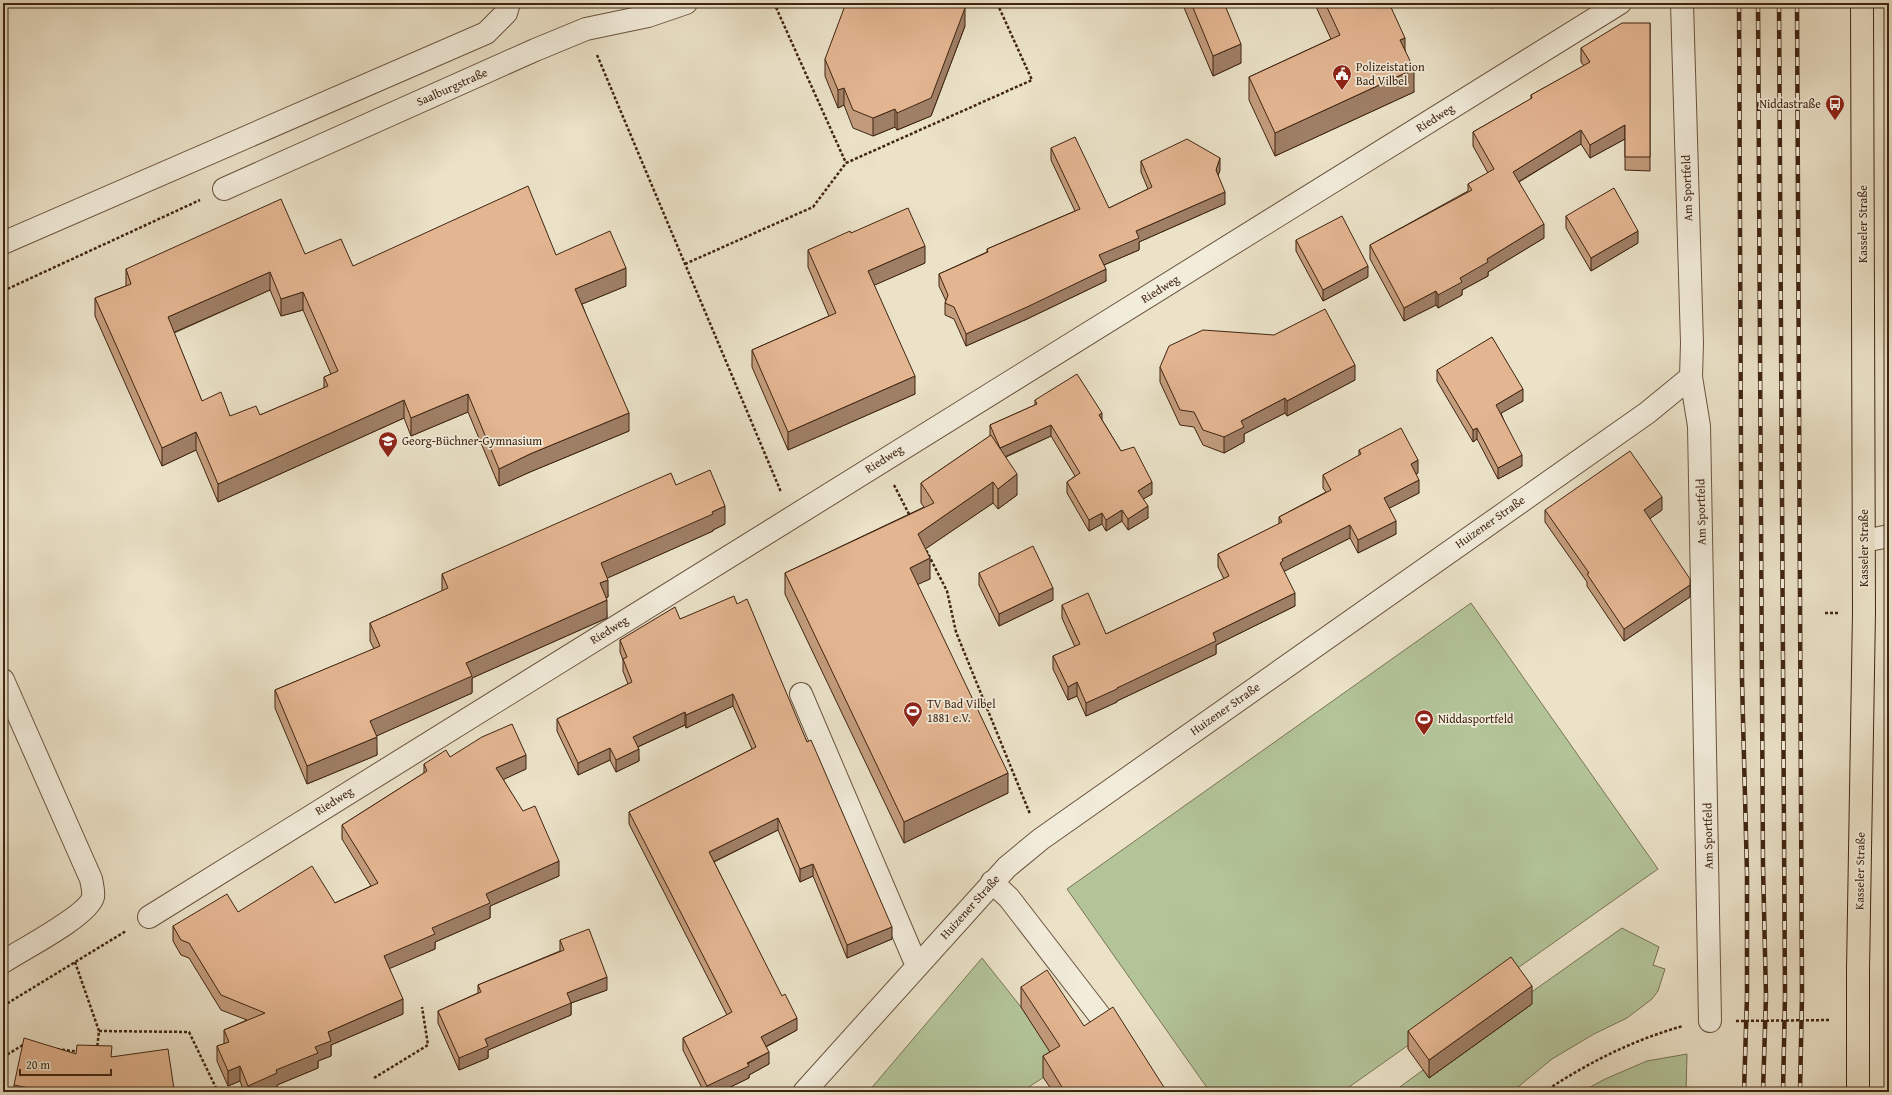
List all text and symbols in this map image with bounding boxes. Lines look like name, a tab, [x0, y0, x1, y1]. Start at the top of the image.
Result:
place label: Polizeistation Bad Vilbel	[1356, 58, 1425, 89]
street label: Saalburgstraße	[413, 63, 490, 110]
public building icon: Polizeistation Bad Vilbel	[1331, 63, 1353, 91]
bus stop icon: Niddastraße	[1824, 93, 1846, 121]
place label: Niddastraße	[1759, 95, 1821, 112]
street label: Riedweg	[1412, 99, 1457, 136]
street label: Am Sportfeld	[1677, 154, 1696, 222]
street label: Kasseler Straße	[1854, 185, 1871, 263]
street label: Riedweg	[1137, 270, 1182, 307]
school or university icon: Georg-Büchner-Gymnasium	[377, 430, 399, 458]
place label: Georg-Büchner-Gymnasium	[402, 432, 542, 449]
street label: Riedweg	[861, 440, 906, 477]
street label: Am Sportfeld	[1691, 478, 1710, 545]
street label: Huizener Straße	[1451, 491, 1528, 552]
street label: Kasseler Straße	[1855, 509, 1872, 587]
street label: Riedweg	[586, 611, 631, 648]
street label: Huizener Straße	[1186, 678, 1263, 739]
place label: TV Bad Vilbel 1881 e.V.	[927, 695, 996, 726]
sports icon: TV Bad Vilbel 1881 e.V.	[902, 700, 924, 728]
sports icon: Niddasportfeld	[1413, 708, 1435, 736]
place label: Niddasportfeld	[1438, 710, 1514, 727]
street label: Riedweg	[311, 782, 356, 819]
street label: Am Sportfeld	[1698, 802, 1717, 869]
street label: Kasseler Straße	[1850, 832, 1869, 910]
street label: Huizener Straße	[936, 870, 1004, 943]
scale bar	[20, 1051, 111, 1077]
text: 20 m	[26, 1056, 50, 1073]

